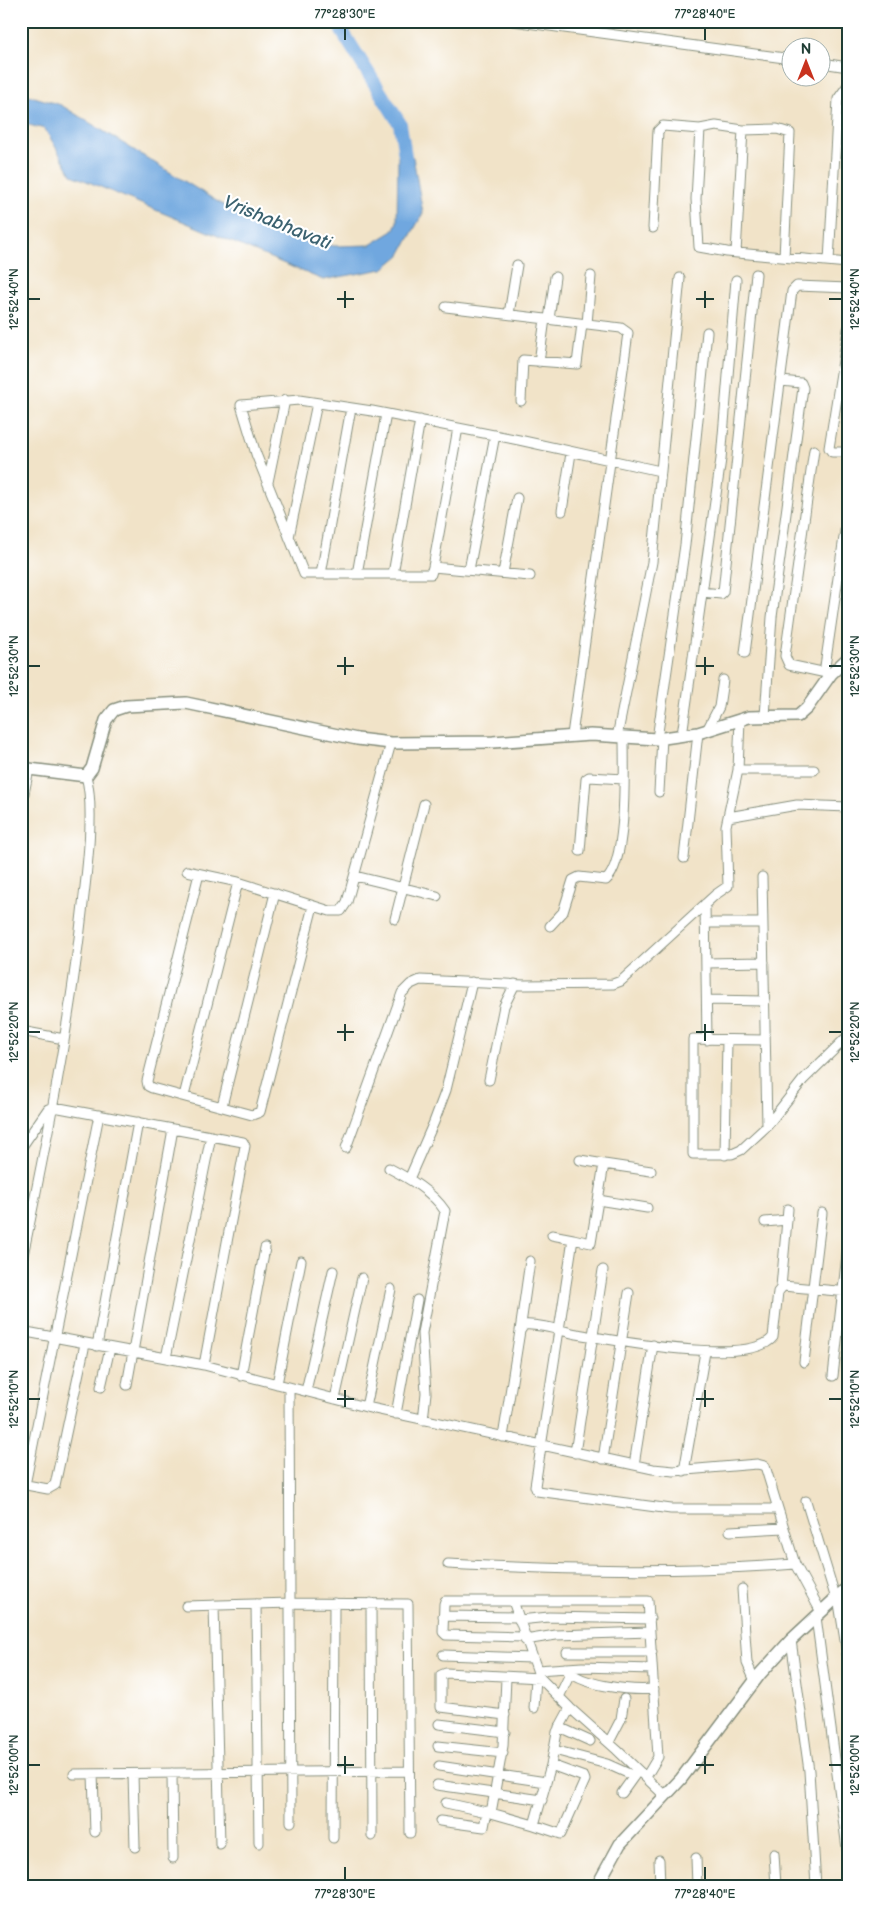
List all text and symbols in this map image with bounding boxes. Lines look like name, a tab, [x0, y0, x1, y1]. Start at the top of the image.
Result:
text: 77°28'30"E	[315, 7, 376, 22]
text: 77°28'40"E	[675, 7, 736, 22]
north arrow	[782, 38, 832, 88]
text: N	[801, 41, 811, 58]
water label: Vrishabhavati	[219, 191, 335, 255]
text: 12°52'40"N	[7, 268, 22, 330]
text: 12°52'40"N	[848, 268, 863, 330]
text: 12°52'30"N	[7, 635, 22, 697]
text: 12°52'30"N	[848, 635, 863, 697]
text: 12°52'20"N	[7, 1001, 22, 1063]
text: 12°52'20"N	[848, 1001, 863, 1063]
text: 12°52'10"N	[7, 1370, 22, 1428]
text: 12°52'10"N	[848, 1370, 863, 1428]
text: 12°52'00"N	[7, 1734, 22, 1796]
text: 12°52'00"N	[848, 1734, 863, 1796]
text: 77°28'30"E	[315, 1887, 376, 1902]
text: 77°28'40"E	[675, 1887, 736, 1902]

